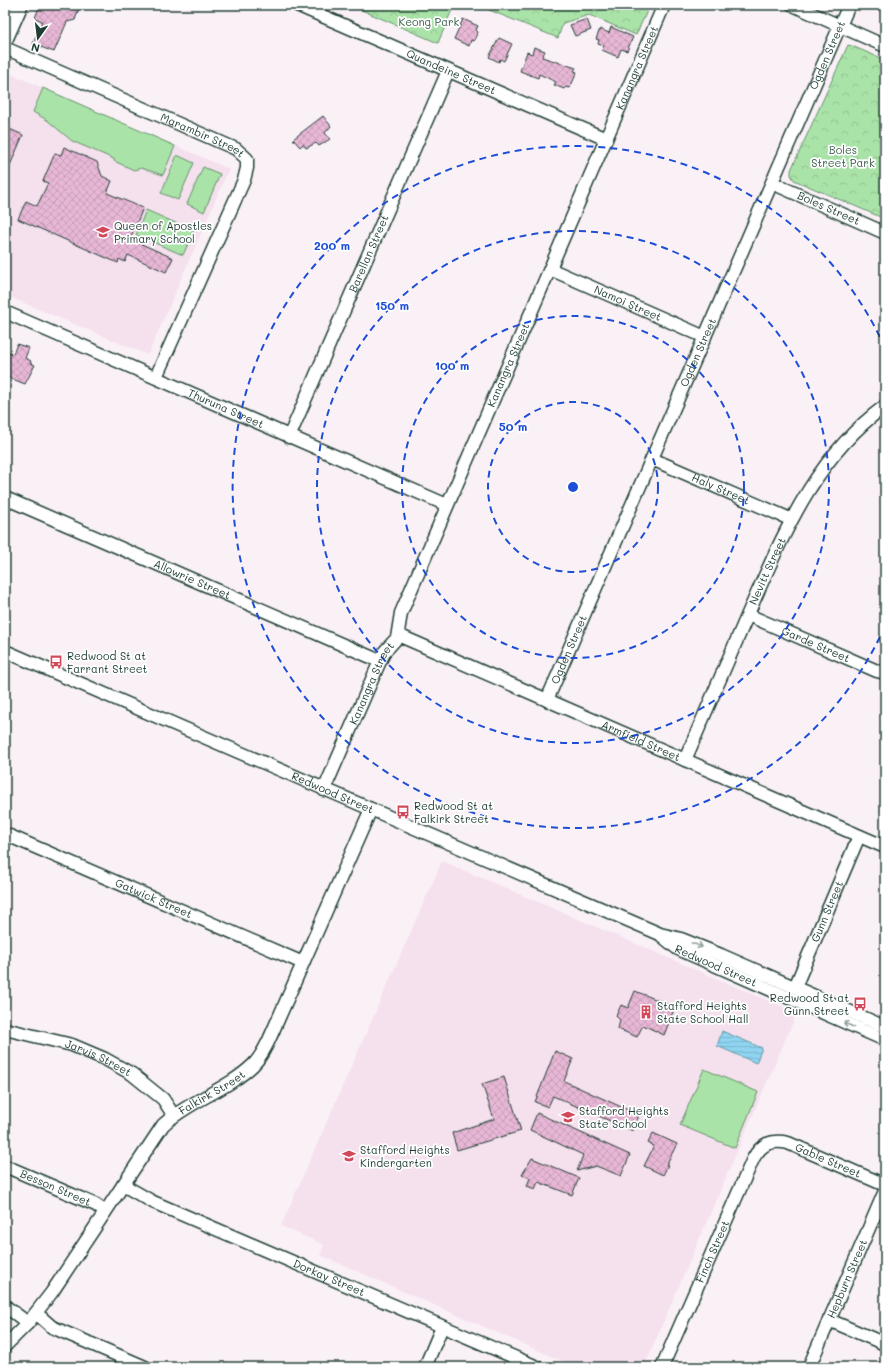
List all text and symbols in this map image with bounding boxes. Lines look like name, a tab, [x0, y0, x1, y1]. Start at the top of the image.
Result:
park label: Keong Park	[399, 14, 460, 29]
north arrow	[18, 18, 58, 58]
street label: Ogden Street	[805, 18, 848, 92]
street label: Kanangra Street	[612, 23, 661, 112]
text: N	[30, 40, 41, 56]
street label: Quandeine Street	[404, 45, 499, 97]
street label: Marambir Street	[158, 109, 249, 161]
park label: Boles Street Park	[811, 142, 875, 170]
street label: Boles Street	[795, 187, 863, 228]
street label: Barellan Street	[345, 212, 392, 294]
place label: Queen of Apostles Primary School	[114, 218, 212, 246]
school or university icon: Queen of Apostles Primary School	[95, 224, 111, 240]
text: 200 m	[314, 237, 350, 253]
street label: Namoi Street	[592, 281, 664, 324]
text: 150 m	[375, 297, 409, 313]
street label: Ogden Street	[676, 315, 719, 389]
street label: Kanangra Street	[483, 320, 533, 409]
text: 100 m	[435, 357, 469, 373]
street label: Thuruna Street	[186, 385, 267, 431]
text: 50 m	[499, 418, 527, 434]
street label: Haly Street	[690, 469, 752, 508]
centre of rings	[566, 480, 580, 494]
street label: Nevitt Street	[745, 535, 789, 607]
street label: Allowrie Street	[151, 556, 233, 602]
street label: Ogden Street	[547, 612, 590, 686]
street label: Garde Street	[780, 623, 853, 665]
street label: Kanangra Street	[345, 638, 397, 727]
place label: Redwood St at Farrant Street	[67, 648, 148, 676]
bus stop icon: Redwood St at Farrant Street	[48, 654, 64, 670]
street label: Armfield Street	[599, 717, 683, 764]
street label: Redwood Street	[290, 768, 376, 817]
place label: Redwood St at Falkirk Street	[414, 798, 493, 826]
bus stop icon: Redwood St at Falkirk Street	[395, 804, 411, 820]
street label: Gatwick Street	[113, 875, 195, 921]
street label: Gunn Street	[807, 878, 846, 944]
street label: Redwood Street	[673, 941, 760, 990]
one-way arrow	[690, 942, 702, 950]
place label: Redwood St at Gunn Street	[770, 990, 849, 1018]
bus stop icon: Redwood St at Gunn Street	[852, 996, 868, 1012]
place label: Stafford Heights State School Hall	[657, 998, 748, 1026]
building icon: Stafford Heights State School Hall	[638, 1004, 654, 1020]
one-way arrow	[844, 1020, 856, 1028]
street label: Jarvis Street	[64, 1036, 134, 1079]
street label: Falkirk Street	[175, 1067, 248, 1118]
place label: Stafford Heights State School	[579, 1103, 669, 1131]
school or university icon: Stafford Heights State School	[560, 1109, 576, 1125]
street label: Gable Street	[793, 1139, 864, 1181]
place label: Stafford Heights Kindergarten	[360, 1142, 450, 1170]
school or university icon: Stafford Heights Kindergarten	[341, 1148, 357, 1164]
street label: Besson Street	[18, 1165, 94, 1209]
street label: Finch Street	[692, 1218, 732, 1285]
street label: Hepburn Street	[823, 1237, 870, 1321]
street label: Dorkay Street	[291, 1255, 367, 1299]

